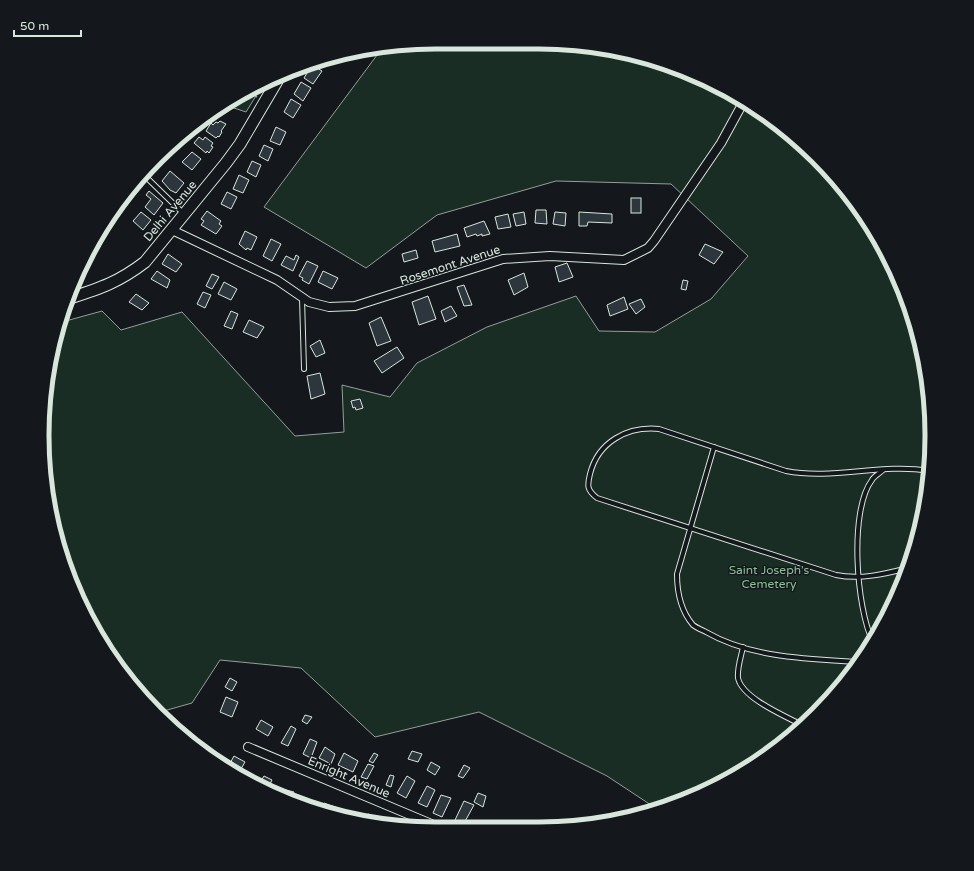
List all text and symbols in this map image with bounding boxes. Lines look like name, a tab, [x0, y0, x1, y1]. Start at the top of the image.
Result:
scale bar	[14, 12, 81, 38]
text: 50 m	[20, 19, 49, 33]
street label: Delhi Avenue	[141, 178, 200, 244]
street label: Rosemont Avenue	[398, 242, 502, 288]
park label: Saint Joseph’s Cemetery	[729, 563, 810, 591]
street label: Enright Avenue	[306, 753, 392, 801]

